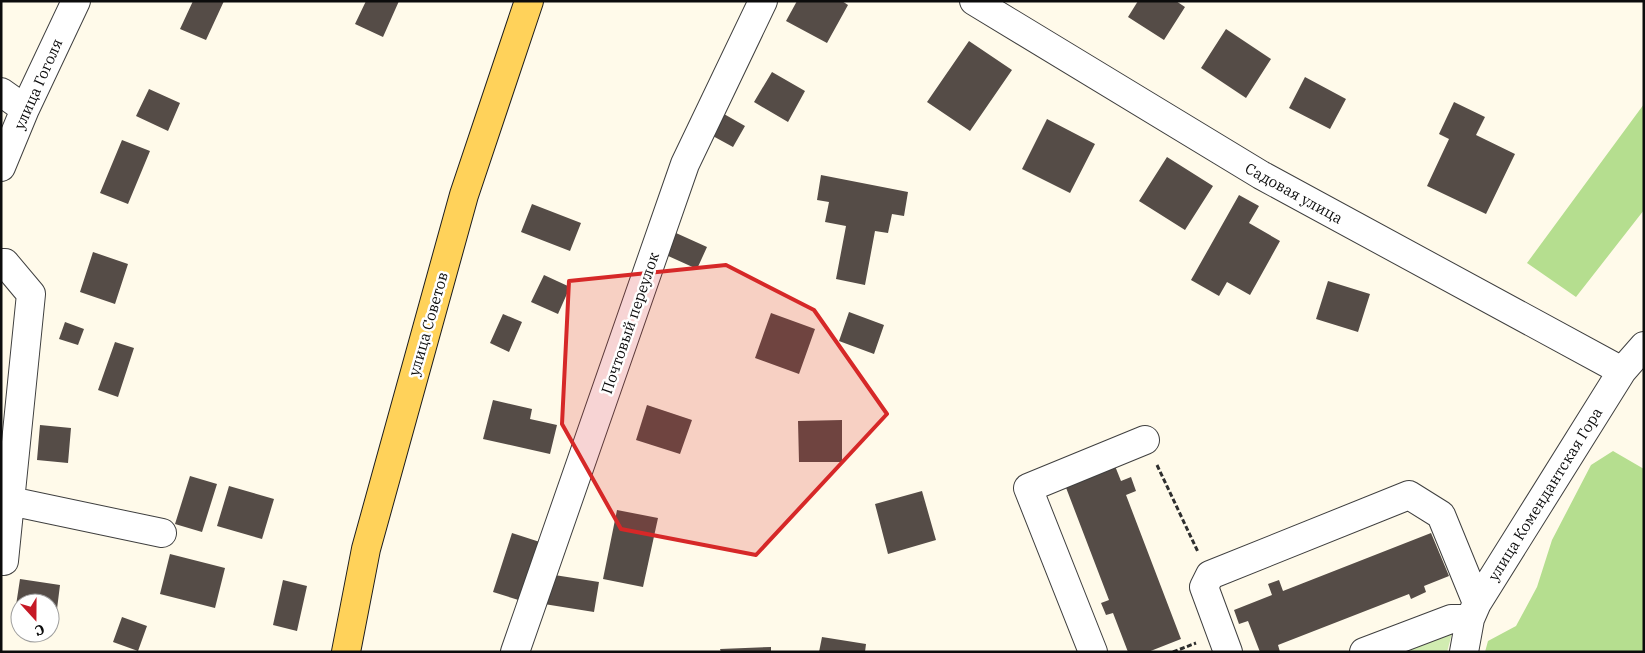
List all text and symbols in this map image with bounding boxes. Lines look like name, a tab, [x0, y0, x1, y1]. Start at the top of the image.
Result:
street label: улица Гоголя	[9, 36, 67, 132]
street label: Садовая улица	[1242, 158, 1346, 228]
street label: Почтовый переулок	[597, 249, 663, 396]
street label: улица Советов	[404, 270, 452, 378]
street label: улица Комендантская Гора	[1484, 404, 1606, 584]
north arrow	[10, 593, 60, 643]
text: С	[32, 620, 47, 640]

